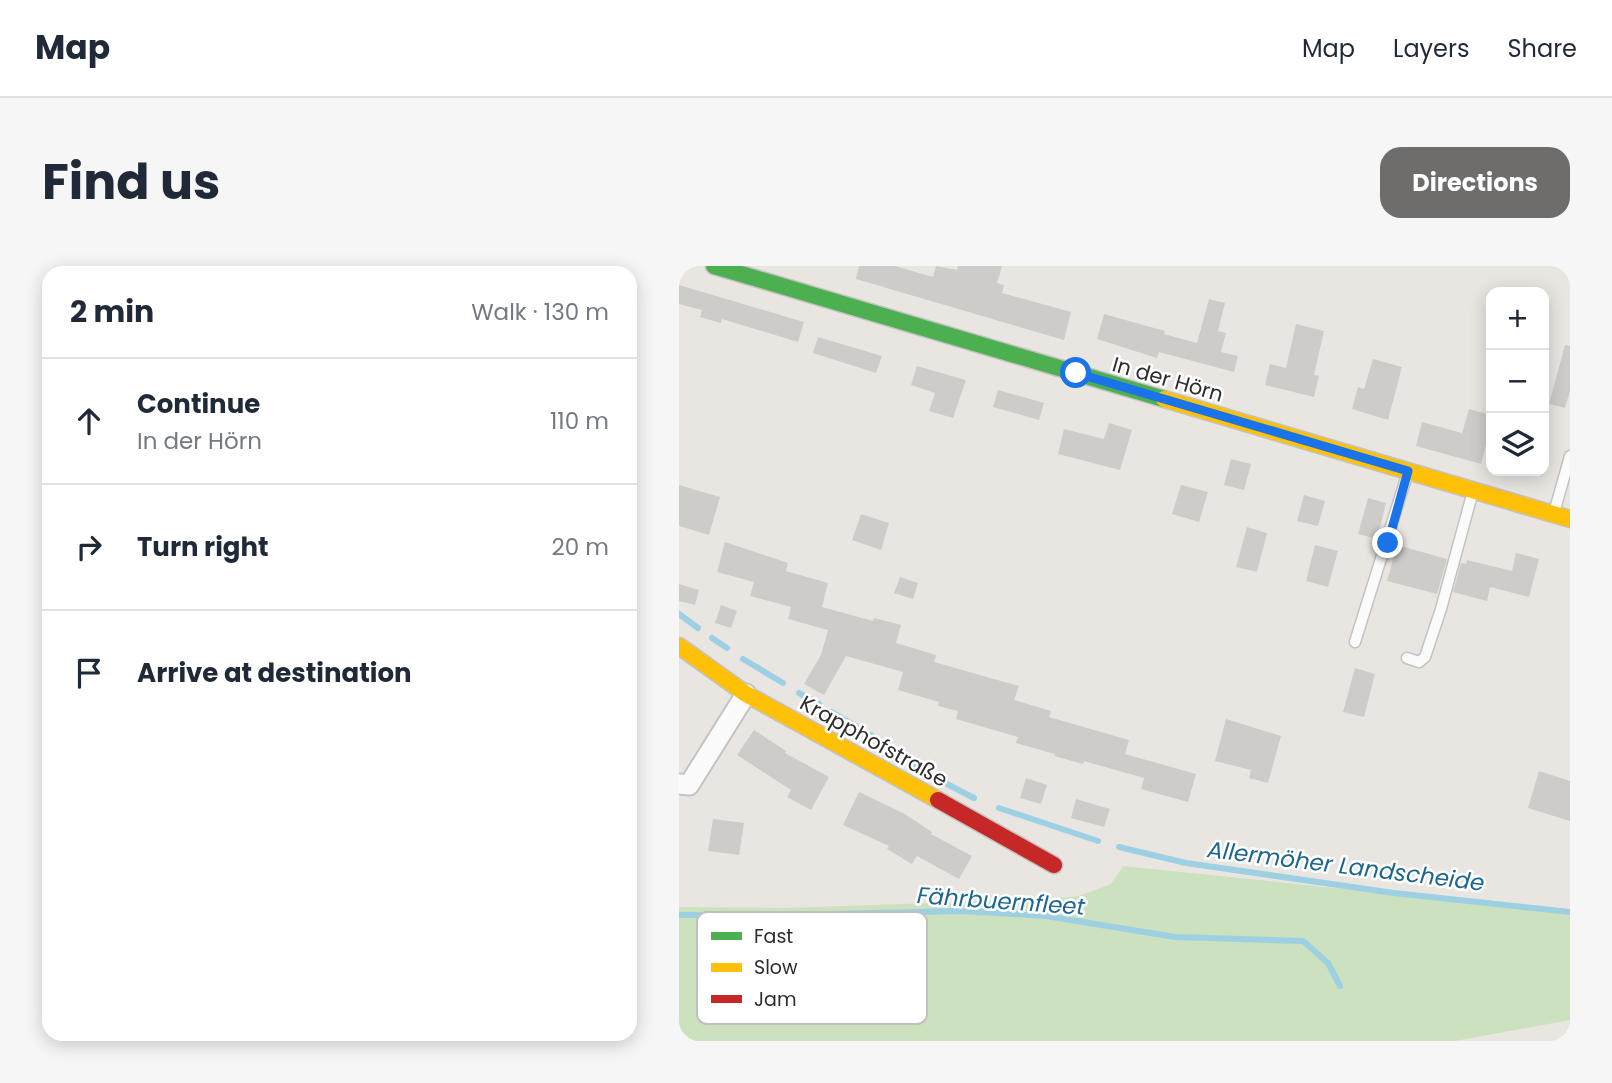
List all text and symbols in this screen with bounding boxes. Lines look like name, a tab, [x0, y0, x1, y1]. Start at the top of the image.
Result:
text: Map	[35, 24, 110, 71]
text: Map	[1302, 32, 1355, 65]
text: Layers	[1393, 32, 1469, 65]
text: Share	[1507, 32, 1577, 65]
button: Directions	[1380, 147, 1570, 218]
text: Find us	[42, 148, 220, 216]
map controls	[1486, 287, 1549, 476]
button: +	[1486, 287, 1549, 350]
text: 2 min	[70, 290, 154, 333]
text: Walk · 130 m	[471, 296, 609, 328]
street label: In der Hörn	[1109, 349, 1227, 409]
button: −	[1486, 350, 1549, 413]
route start	[1060, 357, 1091, 388]
text: Continue	[137, 386, 260, 422]
icon: ahead	[70, 402, 108, 440]
text: 110 m	[550, 405, 609, 437]
button: layers	[1486, 413, 1549, 476]
text: In der Hörn	[137, 425, 262, 457]
route end	[1372, 527, 1403, 558]
icon: right	[70, 528, 108, 566]
text: Turn right	[137, 529, 269, 565]
text: 20 m	[551, 531, 609, 563]
icon: arrive	[70, 654, 108, 692]
text: Arrive at destination	[137, 655, 412, 691]
street label: Krapphofstraße	[795, 688, 953, 794]
water label: Allermöher Landscheide	[1205, 833, 1486, 899]
water label: Fährbuernfleet	[916, 879, 1087, 923]
legend	[697, 912, 927, 1024]
text: Fast	[754, 923, 793, 950]
text: Slow	[754, 954, 798, 981]
text: Jam	[754, 986, 796, 1013]

